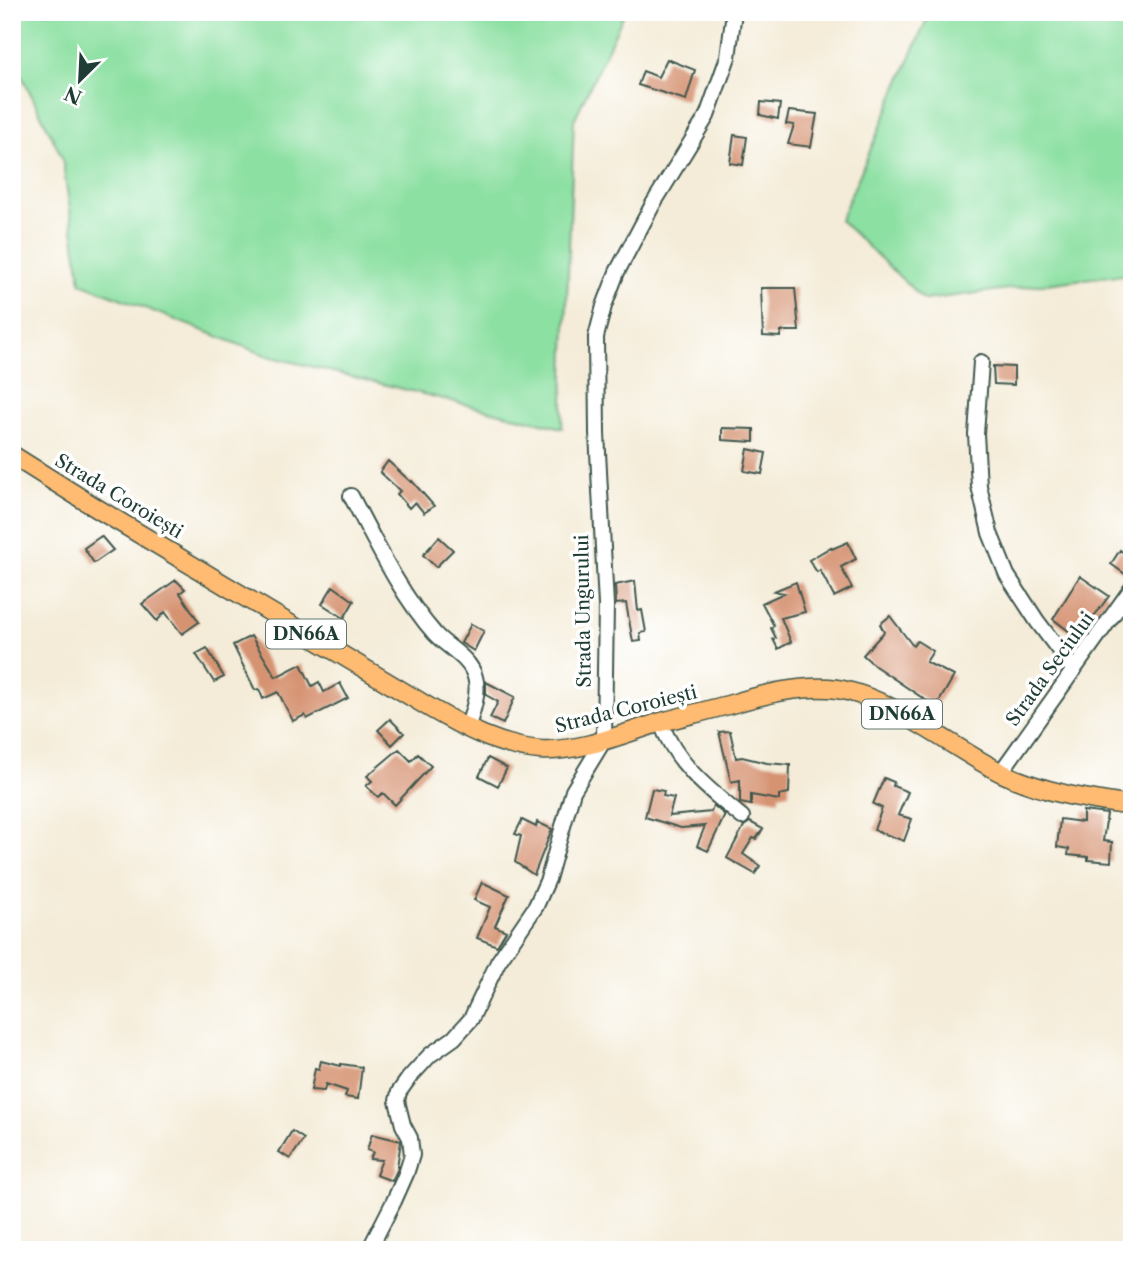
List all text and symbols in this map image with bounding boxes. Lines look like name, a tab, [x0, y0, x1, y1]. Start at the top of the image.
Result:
north arrow	[46, 46, 116, 116]
text: N	[61, 81, 86, 109]
street label: Strada Coroiești	[51, 449, 187, 543]
street label: Strada Ungurului	[570, 534, 596, 688]
street label: Strada Seciului	[1001, 607, 1099, 730]
road number: DN66A	[266, 620, 346, 648]
street label: Strada Coroiești	[553, 680, 699, 738]
road number: DN66A	[862, 700, 942, 728]

